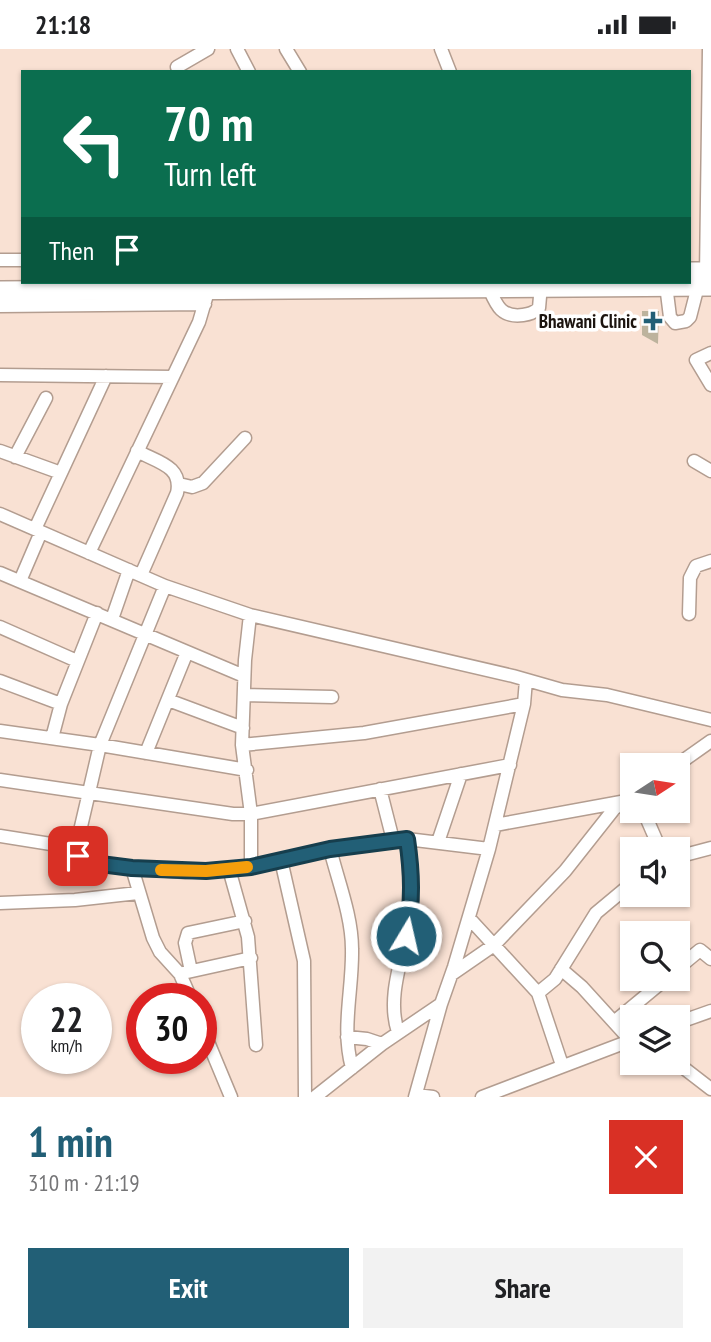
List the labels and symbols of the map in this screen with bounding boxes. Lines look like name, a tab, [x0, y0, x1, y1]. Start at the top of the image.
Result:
place label: Bhawani Clinic	[539, 309, 637, 333]
marker: Bhawani Clinic	[643, 311, 663, 331]
north arrow	[620, 753, 690, 823]
pin	[48, 826, 108, 886]
position arrow	[369, 899, 443, 973]
speed limit sign: 30	[126, 983, 217, 1074]

